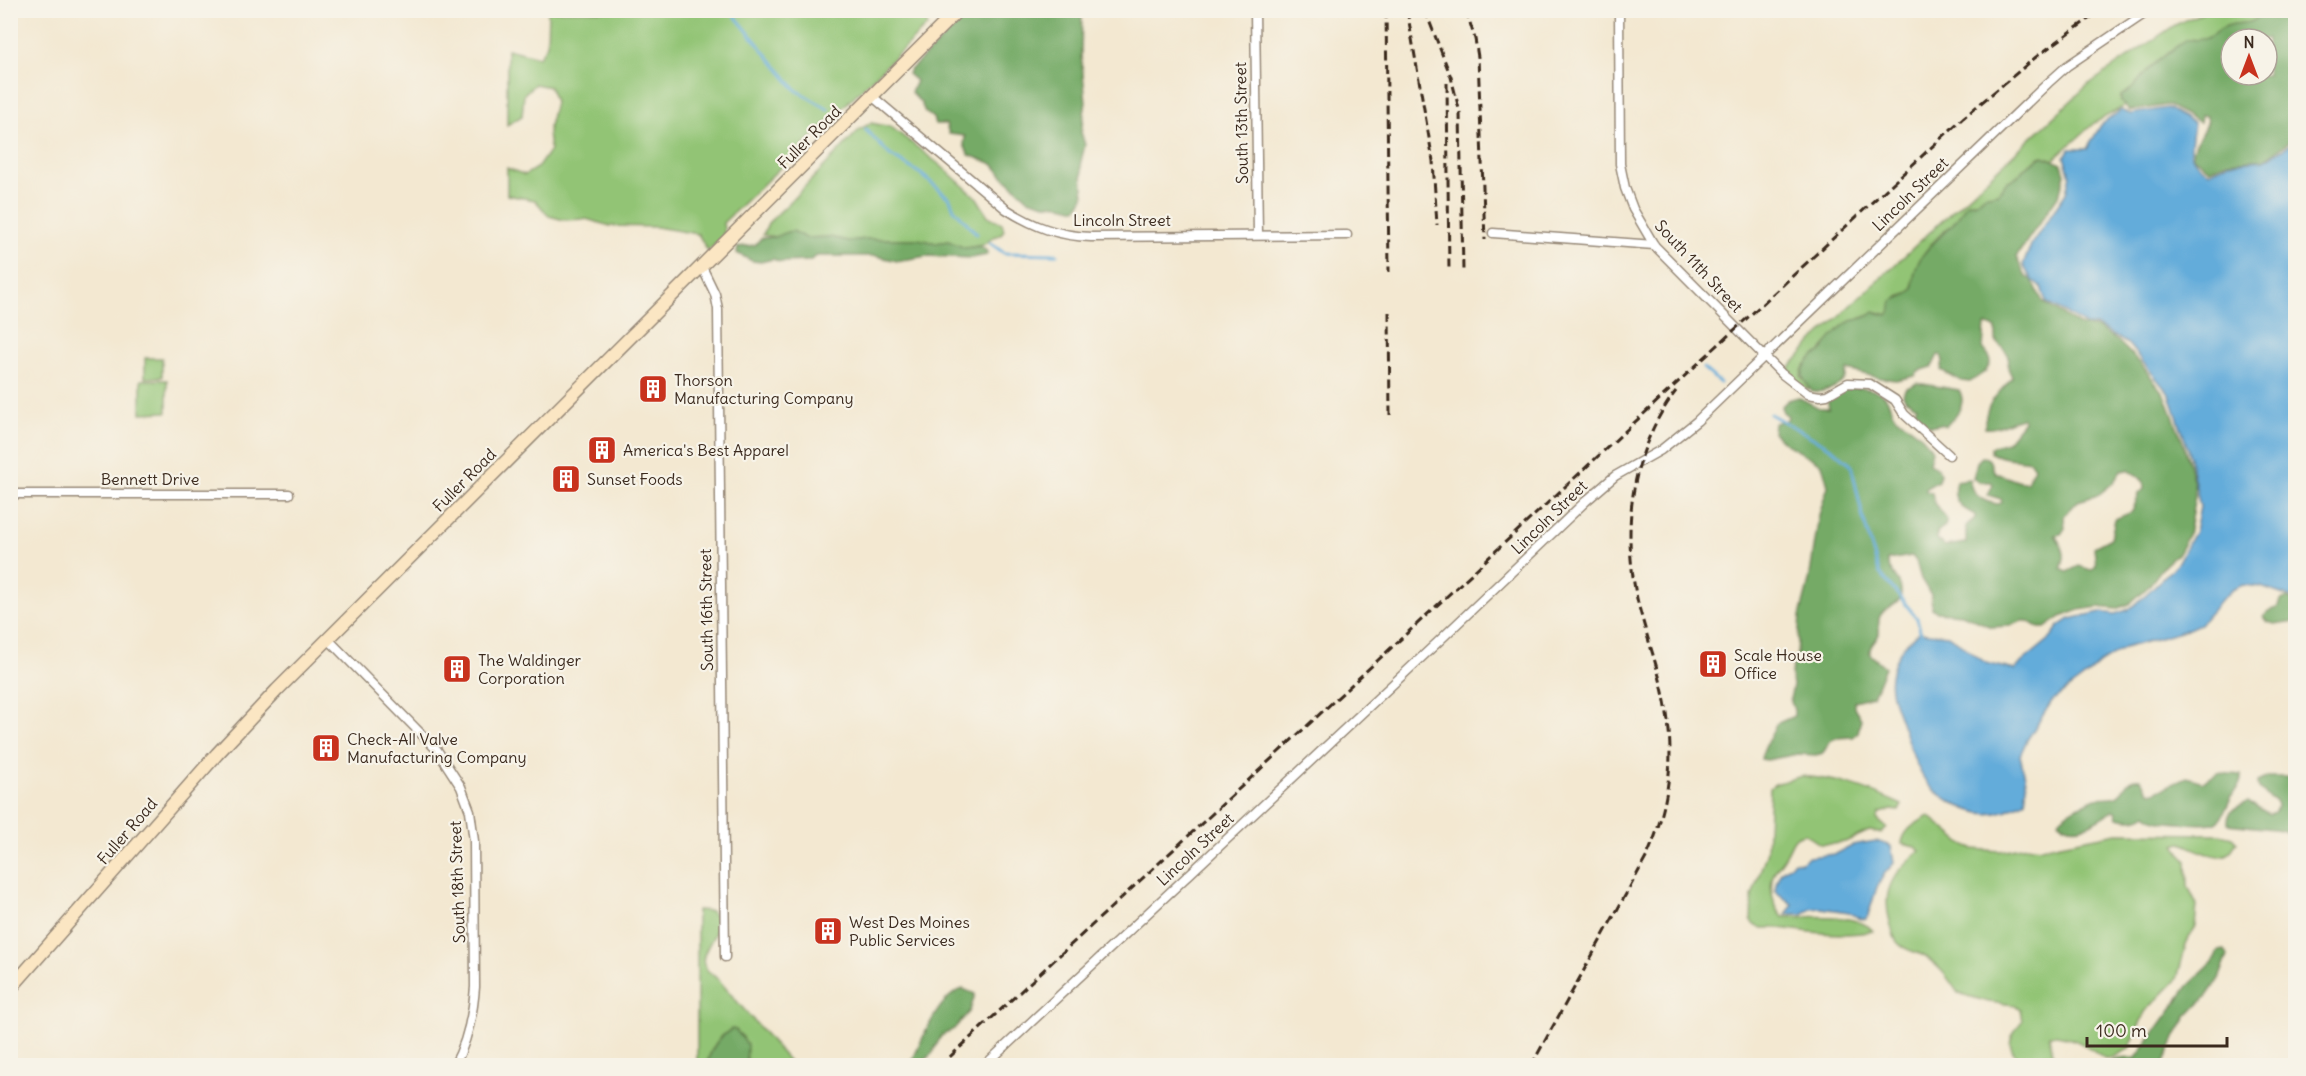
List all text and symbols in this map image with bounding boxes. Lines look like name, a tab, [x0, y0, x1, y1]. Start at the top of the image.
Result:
north arrow	[2219, 27, 2279, 87]
text: N	[2243, 32, 2255, 52]
street label: South 13th Street	[1230, 61, 1252, 184]
street label: Fuller Road	[773, 101, 845, 173]
street label: Lincoln Street	[1868, 152, 1953, 235]
street label: Lincoln Street	[1073, 210, 1172, 230]
street label: South 11th Street	[1651, 215, 1747, 317]
place label: Thorson Manufacturing Company	[674, 370, 854, 408]
building icon: Thorson Manufacturing Company	[637, 373, 669, 405]
building icon: America's Best Apparel	[586, 434, 618, 466]
place label: America's Best Apparel	[623, 440, 789, 460]
street label: Fuller Road	[428, 444, 500, 516]
building icon: Sunset Foods	[550, 463, 582, 495]
street label: Bennett Drive	[101, 469, 199, 489]
place label: Sunset Foods	[587, 469, 683, 489]
street label: Lincoln Street	[1507, 475, 1592, 558]
street label: South 16th Street	[695, 548, 717, 671]
place label: Scale House Office	[1734, 645, 1822, 683]
building icon: Scale House Office	[1697, 648, 1729, 680]
place label: The Waldinger Corporation	[478, 650, 582, 688]
building icon: The Waldinger Corporation	[441, 653, 473, 685]
place label: Check-All Valve Manufacturing Company	[347, 729, 527, 767]
building icon: Check-All Valve Manufacturing Company	[310, 732, 342, 764]
street label: Fuller Road	[93, 794, 161, 868]
street label: Lincoln Street	[1152, 808, 1238, 890]
street label: South 18th Street	[445, 820, 469, 943]
place label: West Des Moines Public Services	[849, 912, 970, 950]
building icon: West Des Moines Public Services	[812, 915, 844, 947]
scale bar	[2087, 1010, 2226, 1048]
text: 100 m	[2096, 1019, 2147, 1042]

